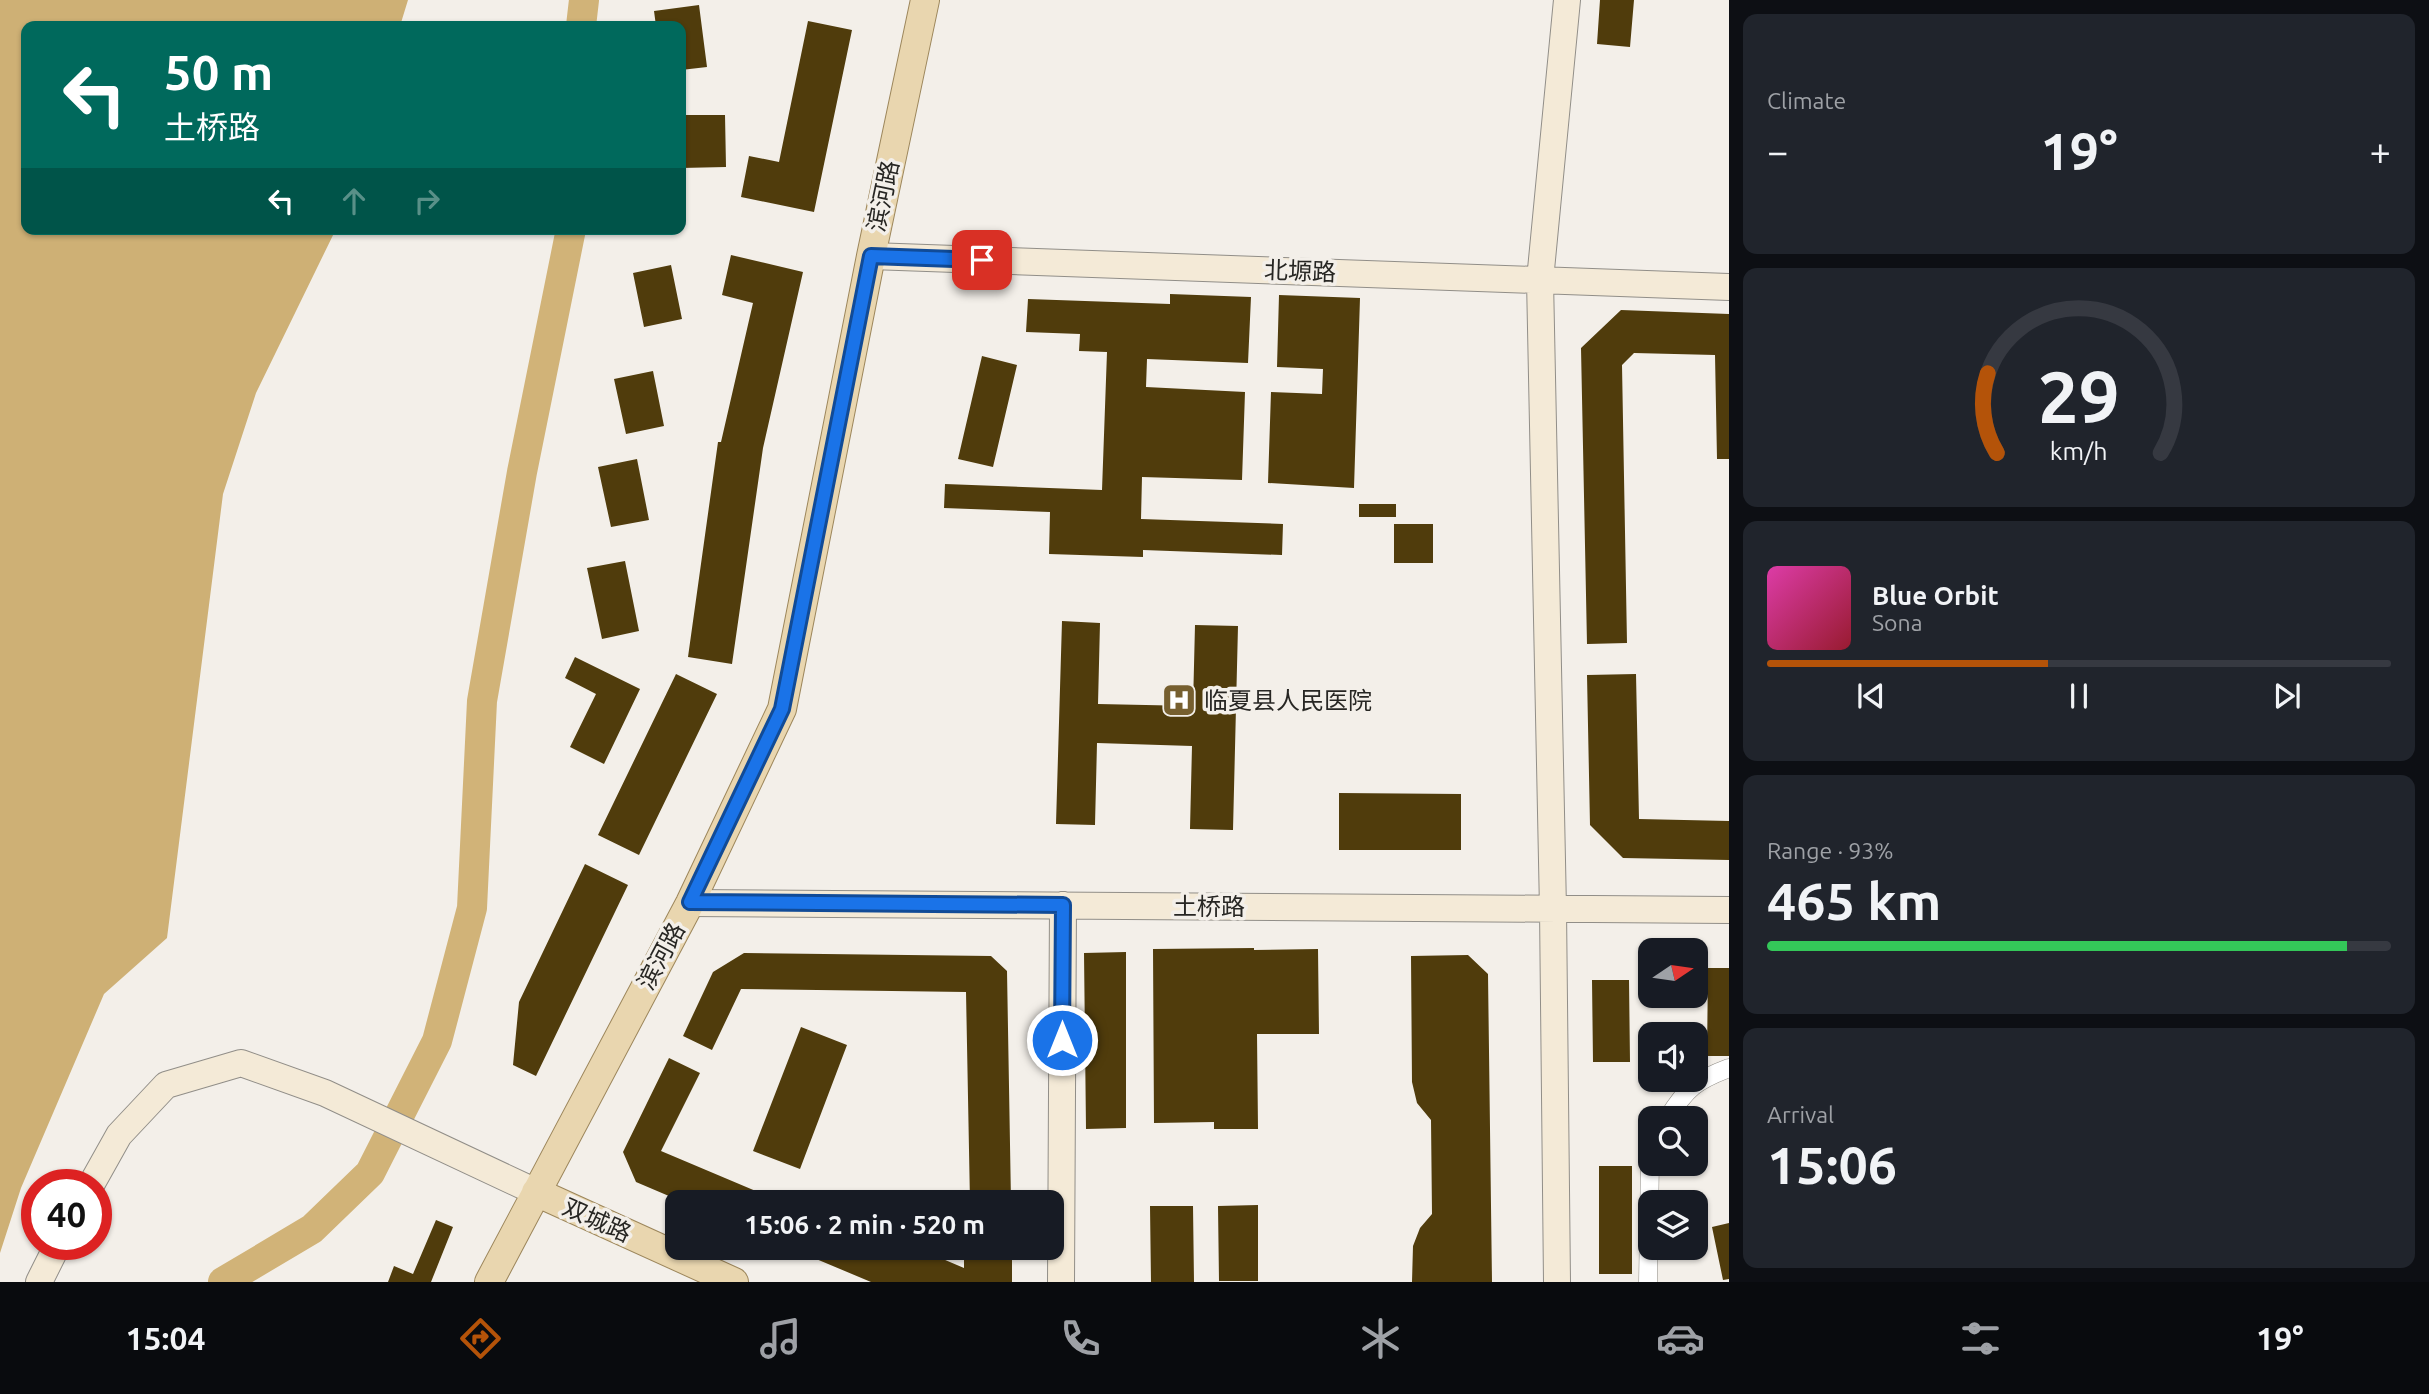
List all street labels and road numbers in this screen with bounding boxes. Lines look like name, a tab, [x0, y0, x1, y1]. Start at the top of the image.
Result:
street label: 滨河路	[862, 158, 904, 234]
street label: 北塬路	[1264, 256, 1336, 286]
street label: 土桥路	[1173, 893, 1245, 920]
street label: 滨河路	[632, 918, 690, 994]
street label: 双城路	[559, 1193, 635, 1247]

